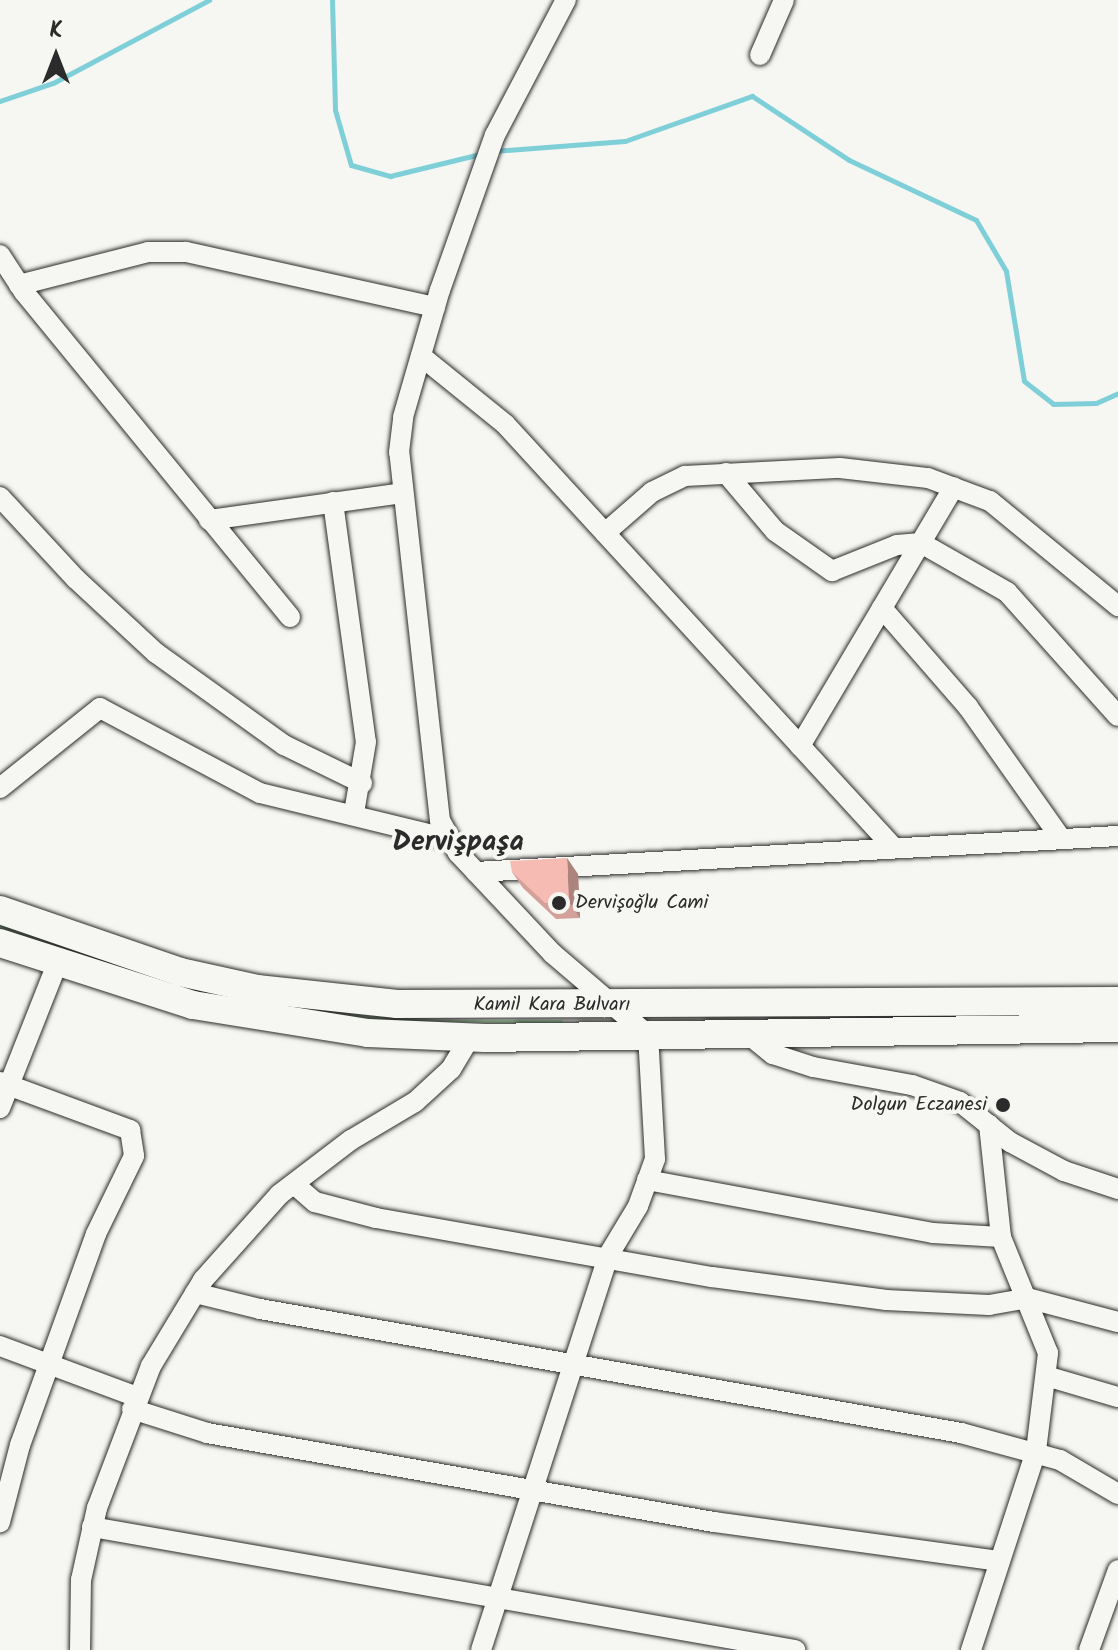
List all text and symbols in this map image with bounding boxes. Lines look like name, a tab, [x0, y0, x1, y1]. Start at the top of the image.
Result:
text: K	[49, 14, 63, 49]
north arrow	[16, 16, 96, 96]
district label: Dervişpaşa	[392, 826, 524, 860]
place label: Dervişoğlu Cami	[575, 891, 708, 915]
marker: Dervişoğlu Cami	[550, 894, 568, 912]
street label: Kamil Kara Bulvarı	[474, 993, 630, 1017]
place label: Dolgun Eczanesi	[851, 1093, 987, 1117]
marker: Dolgun Eczanesi	[994, 1096, 1012, 1114]

